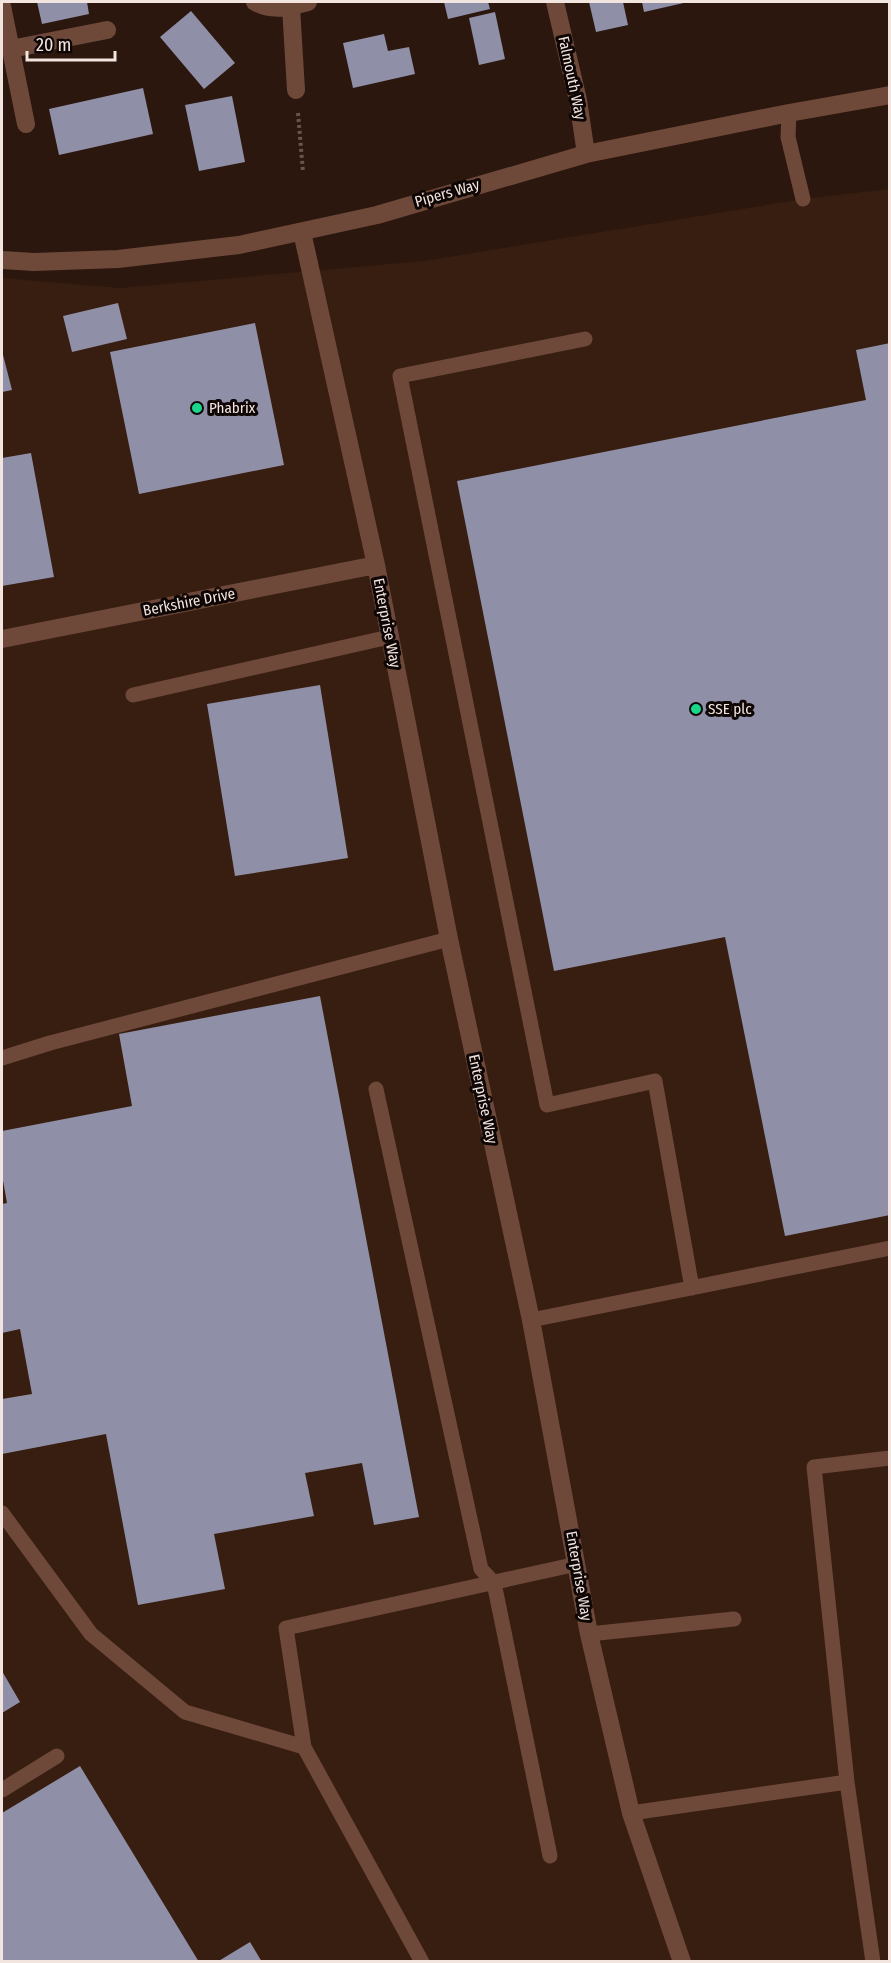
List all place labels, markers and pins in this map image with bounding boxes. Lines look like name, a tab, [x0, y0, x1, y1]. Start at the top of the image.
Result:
place label: Phabrix	[209, 399, 256, 417]
marker: Phabrix	[190, 401, 204, 415]
place label: SSE plc	[708, 700, 752, 718]
marker: SSE plc	[689, 702, 703, 716]

